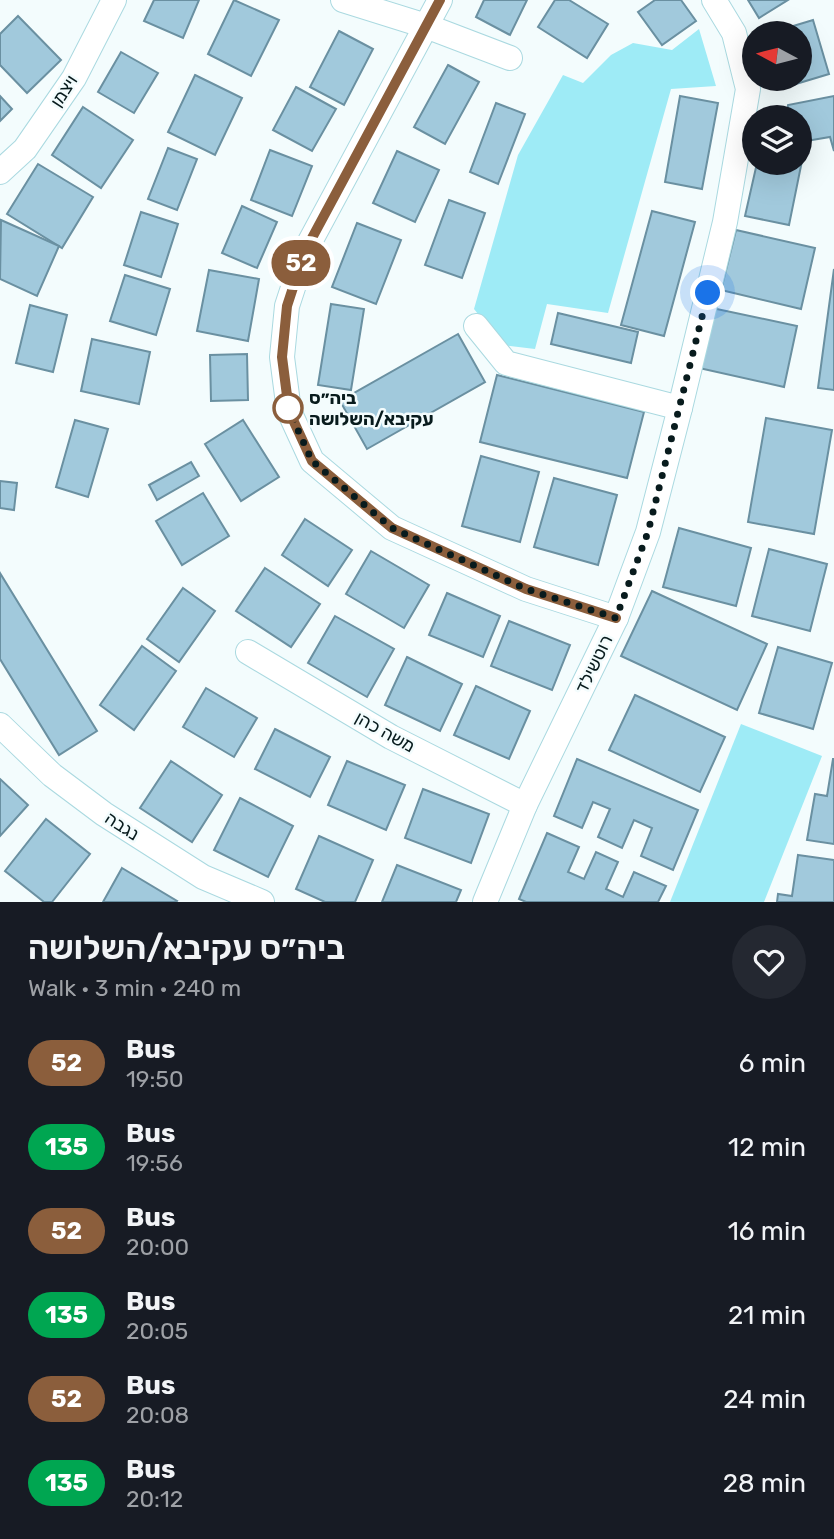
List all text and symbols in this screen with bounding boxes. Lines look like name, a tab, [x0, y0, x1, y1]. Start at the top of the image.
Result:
north arrow	[742, 21, 812, 91]
map controls	[742, 21, 812, 175]
street label: ויצמן	[46, 71, 82, 111]
button: layers	[742, 105, 812, 175]
line badge: 52	[270, 240, 332, 286]
text: 52	[285, 249, 317, 277]
your location	[690, 275, 725, 310]
place label: ביה״ס עקיבא/השלושה	[309, 387, 434, 430]
marker: ביה״ס עקיבא/השלושה	[273, 393, 303, 423]
street label: רוטשילד	[571, 631, 617, 697]
street label: משה כהן	[351, 707, 419, 757]
street label: נגבה	[101, 807, 143, 845]
button: heart	[732, 925, 806, 999]
text: ביה״ס עקיבא/השלושה	[28, 928, 345, 967]
text: Walk · 3 min · 240 m	[28, 974, 241, 1002]
text: Bus	[126, 1034, 175, 1065]
text: 6 min	[739, 1048, 806, 1079]
text: 52	[51, 1049, 82, 1077]
text: 19:50	[126, 1065, 184, 1093]
text: Bus	[126, 1118, 175, 1149]
text: 12 min	[728, 1132, 806, 1163]
text: 135	[45, 1133, 88, 1161]
text: 19:56	[126, 1149, 183, 1177]
text: Bus	[126, 1202, 175, 1233]
text: 16 min	[728, 1216, 806, 1247]
text: 52	[51, 1217, 82, 1245]
text: 20:00	[126, 1233, 189, 1261]
text: Bus	[126, 1286, 175, 1317]
text: 21 min	[728, 1300, 806, 1331]
text: 135	[45, 1301, 88, 1329]
text: 20:05	[126, 1317, 188, 1345]
text: Bus	[126, 1370, 175, 1401]
text: 24 min	[723, 1384, 806, 1415]
text: 52	[51, 1385, 82, 1413]
text: 20:08	[126, 1401, 189, 1429]
text: Bus	[126, 1454, 175, 1485]
text: 28 min	[723, 1468, 806, 1499]
text: 135	[45, 1469, 88, 1497]
text: 20:12	[126, 1485, 183, 1513]

